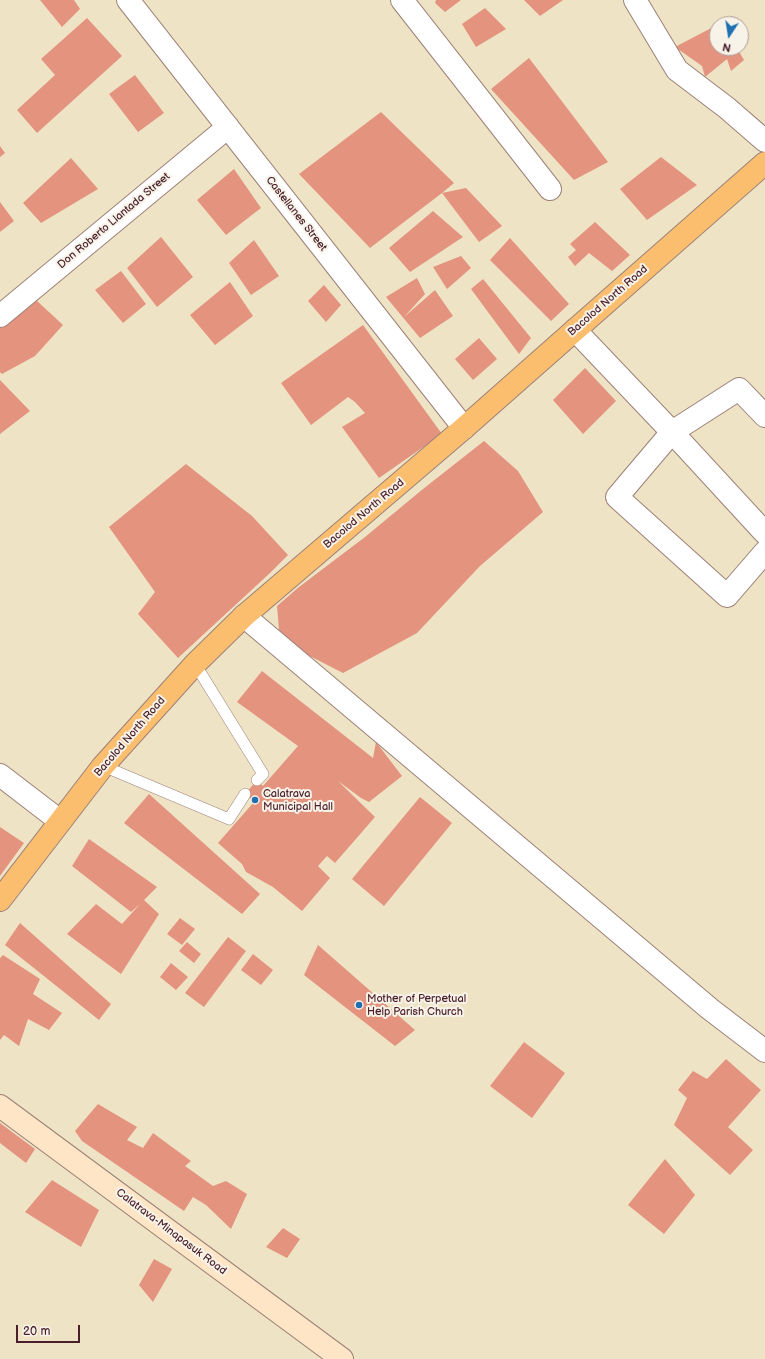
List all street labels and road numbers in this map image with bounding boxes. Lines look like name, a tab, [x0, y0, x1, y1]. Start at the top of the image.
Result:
street label: Don Roberto Llantada Street	[55, 170, 173, 272]
street label: Castellanes Street	[263, 174, 329, 254]
street label: Bacolod North Road	[565, 263, 651, 339]
street label: Bacolod North Road	[321, 476, 407, 552]
street label: Bacolod North Road	[92, 694, 168, 780]
street label: Calatrava-Minapasuk Road	[113, 1186, 229, 1278]

